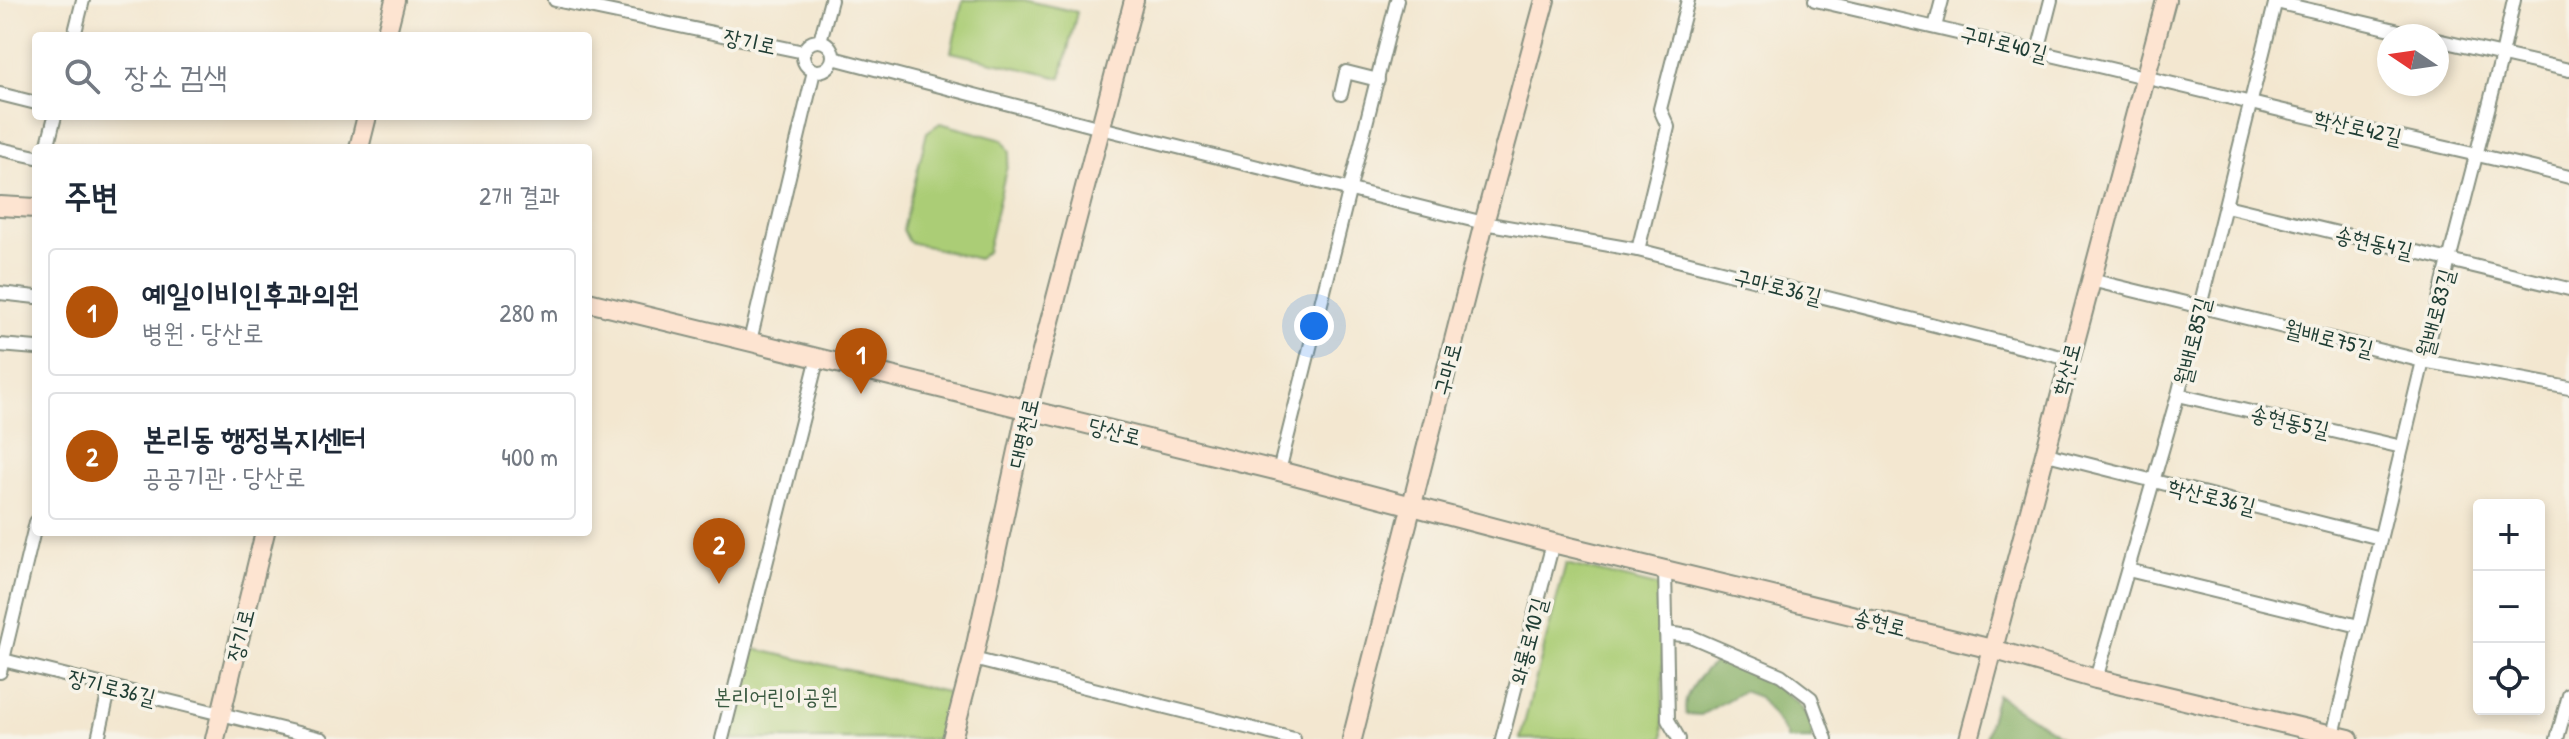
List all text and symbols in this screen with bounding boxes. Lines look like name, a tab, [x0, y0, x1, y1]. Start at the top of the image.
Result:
street label: 구마로40길	[1957, 18, 2051, 68]
street label: 장기로	[721, 21, 779, 61]
north arrow	[2377, 24, 2449, 96]
search box	[32, 32, 592, 120]
icon: search	[60, 54, 104, 98]
text: 장소 검색	[124, 56, 227, 96]
street label: 학산로42길	[2311, 102, 2405, 152]
text: 주변	[64, 173, 119, 219]
text: 2개 결과	[479, 178, 560, 213]
street label: 송현동4길	[2332, 218, 2416, 266]
street label: 구마로36길	[1731, 261, 1825, 311]
street label: 월배로83길	[2409, 265, 2461, 360]
text: 예일이비인후과의원	[142, 274, 359, 314]
street label: 월배로85길	[2167, 294, 2217, 388]
text: 1	[87, 295, 97, 330]
text: 280 m	[499, 295, 558, 330]
your location	[1294, 306, 1334, 346]
street label: 월배로75길	[2281, 312, 2377, 364]
text: 병원 · 당산로	[142, 315, 264, 350]
pin: 1	[835, 328, 887, 394]
street label: 구마로	[1426, 339, 1468, 399]
street label: 학산로	[2045, 339, 2087, 399]
street label: 대명천로	[1000, 395, 1046, 471]
street label: 송현동5길	[2248, 397, 2333, 445]
street label: 당산로	[1086, 410, 1144, 452]
text: 본리동 행정복지센터	[142, 418, 366, 458]
text: 2	[86, 439, 98, 474]
text: 400 m	[501, 439, 558, 474]
text: 공공기관 · 당산로	[142, 459, 306, 494]
street label: 학산로36길	[2165, 471, 2259, 521]
map controls	[2473, 499, 2545, 715]
button: +	[2473, 499, 2545, 571]
pin: 2	[693, 518, 745, 584]
button: −	[2473, 571, 2545, 643]
street label: 와룡로10길	[1502, 594, 1554, 688]
street label: 송현로	[1851, 601, 1909, 643]
street label: 장기로	[219, 606, 261, 664]
button: locate	[2473, 643, 2545, 715]
street label: 장기로36길	[65, 662, 159, 712]
park label: 본리어린이공원	[714, 681, 838, 711]

